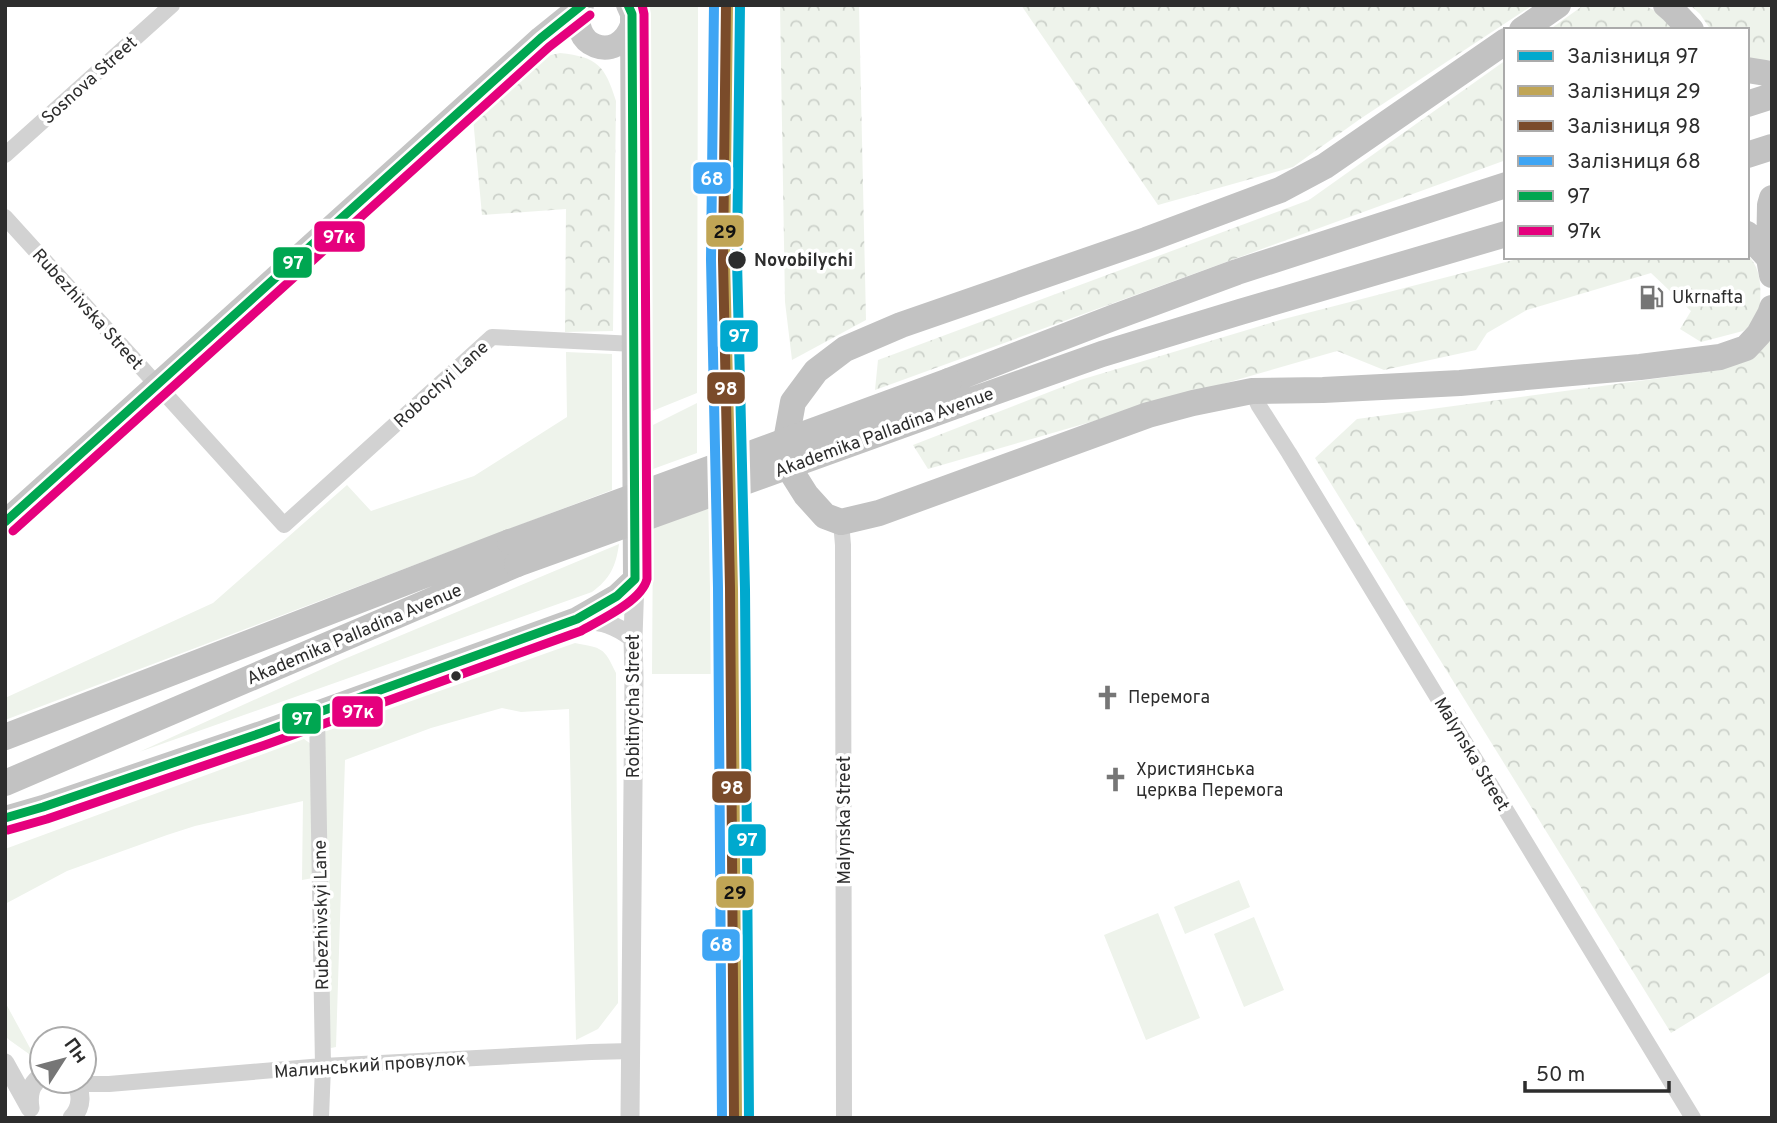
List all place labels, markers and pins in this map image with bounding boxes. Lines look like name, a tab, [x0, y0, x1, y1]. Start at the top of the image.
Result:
marker: Novobilychi	[726, 249, 748, 271]
place label: Novobilychi	[754, 250, 853, 273]
fuel station icon: Ukrnafta	[1638, 283, 1666, 311]
place label: Ukrnafta	[1672, 287, 1743, 310]
unlabelled marker	[449, 669, 463, 683]
church icon: Перемога	[1094, 683, 1122, 711]
place label: Перемога	[1128, 687, 1210, 710]
place label: Християнська церква Перемога	[1136, 759, 1283, 803]
church icon: Християнська церква Перемога	[1102, 765, 1130, 793]

